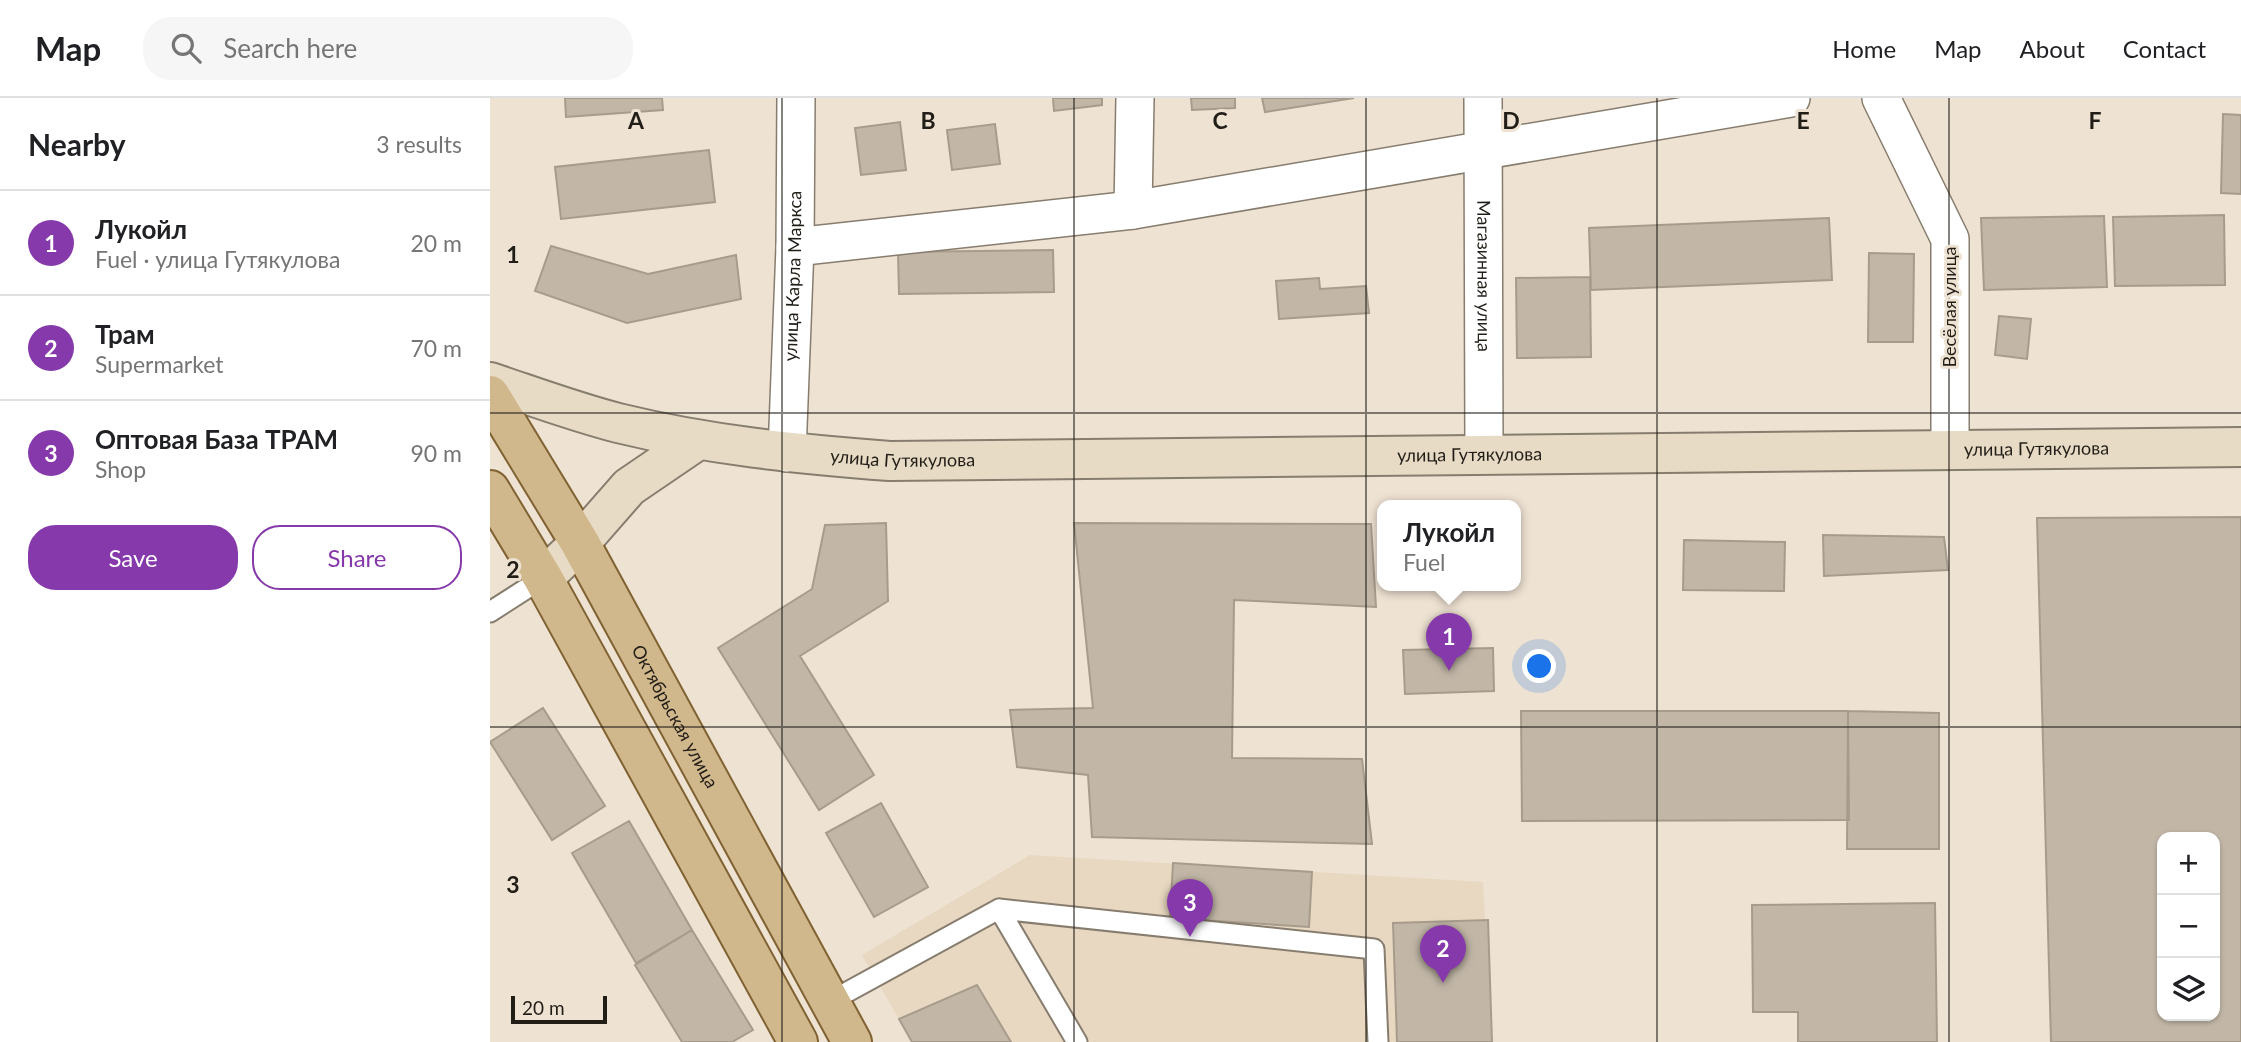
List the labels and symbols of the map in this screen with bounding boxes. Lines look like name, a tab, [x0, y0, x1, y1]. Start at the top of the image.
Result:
text: A	[627, 106, 645, 134]
text: B	[920, 106, 936, 134]
text: C	[1212, 106, 1228, 134]
text: D	[1502, 106, 1520, 134]
text: E	[1796, 106, 1810, 134]
text: F	[2088, 106, 2102, 134]
street label: улица Карла Маркса	[779, 191, 805, 362]
street label: Магазинная улица	[1473, 200, 1496, 352]
text: 1	[506, 240, 520, 268]
street label: Весёлая улица	[1938, 246, 1960, 368]
street label: улица Гутякулова	[1964, 436, 2109, 460]
street label: улица Гутякулова	[1397, 442, 1542, 466]
street label: улица Гутякулова	[829, 444, 975, 471]
text: 2	[506, 555, 520, 583]
pin: 1	[1426, 613, 1472, 671]
street label: Октябрьская улица	[628, 641, 723, 792]
your location	[1522, 649, 1556, 683]
text: 3	[506, 870, 520, 898]
pin: 3	[1167, 879, 1213, 937]
pin: 2	[1420, 925, 1466, 983]
scale bar	[511, 993, 607, 1025]

